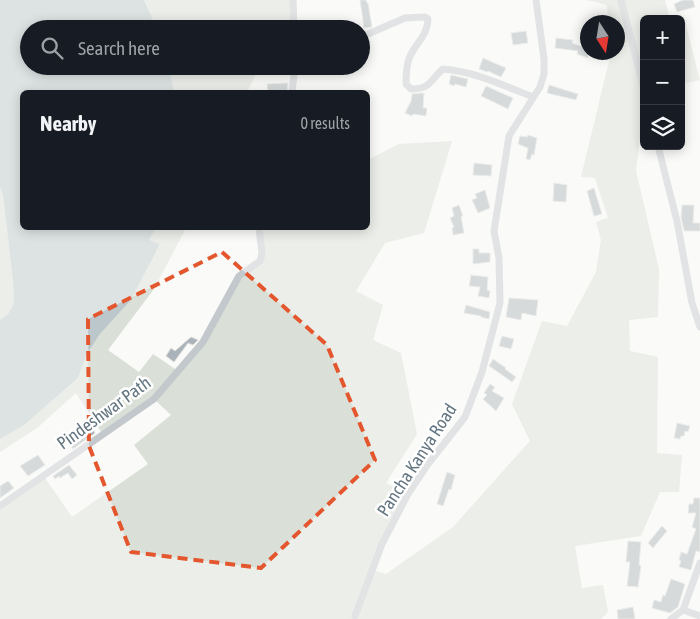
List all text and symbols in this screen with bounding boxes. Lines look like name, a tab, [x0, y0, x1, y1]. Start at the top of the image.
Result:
north arrow	[580, 15, 625, 60]
map controls	[640, 15, 685, 150]
button: +	[640, 15, 685, 60]
search box	[20, 20, 370, 75]
icon: search	[38, 34, 66, 62]
text: Search here	[78, 37, 160, 59]
button: −	[640, 60, 685, 105]
button: layers	[640, 105, 685, 150]
text: Nearby	[40, 111, 96, 135]
text: 0 results	[300, 114, 350, 132]
street label: Pindeshwar Path	[53, 372, 155, 454]
street label: Pancha Kanya Road	[372, 400, 461, 520]

